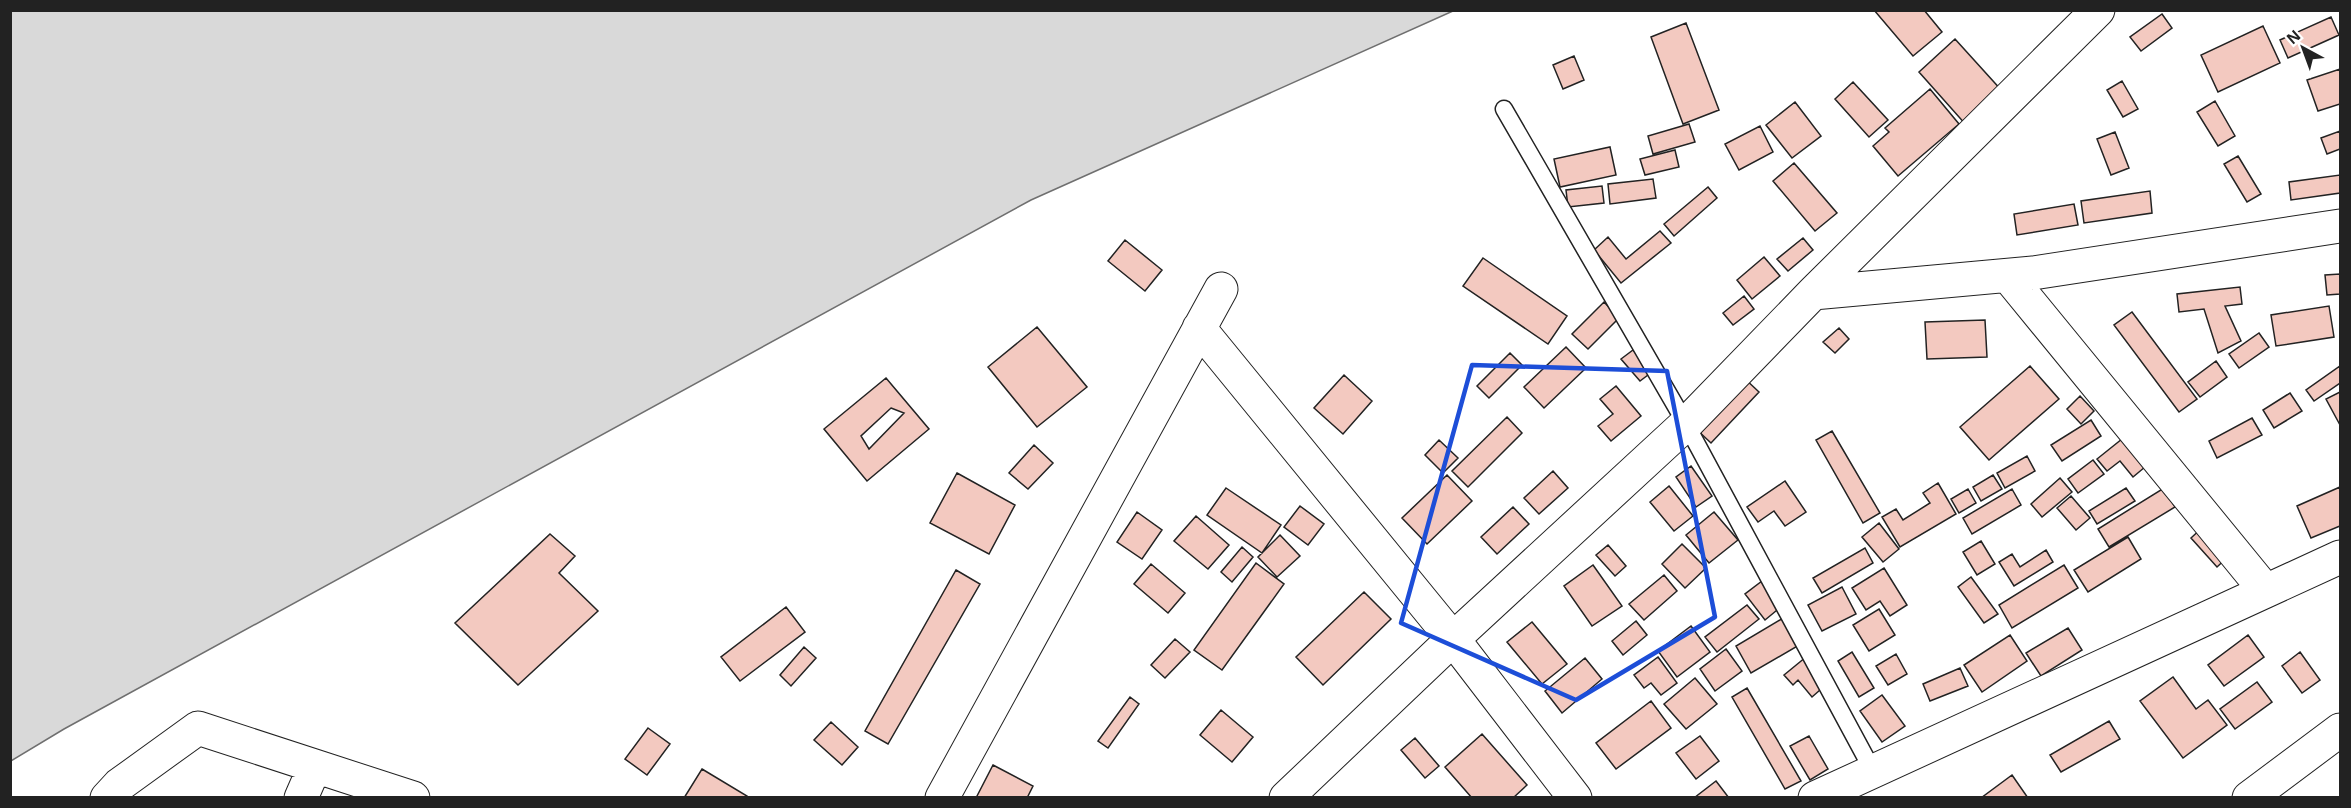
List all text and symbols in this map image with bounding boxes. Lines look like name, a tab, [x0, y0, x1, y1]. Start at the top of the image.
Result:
north arrow	[2273, 18, 2333, 78]
text: N	[2284, 27, 2303, 47]

